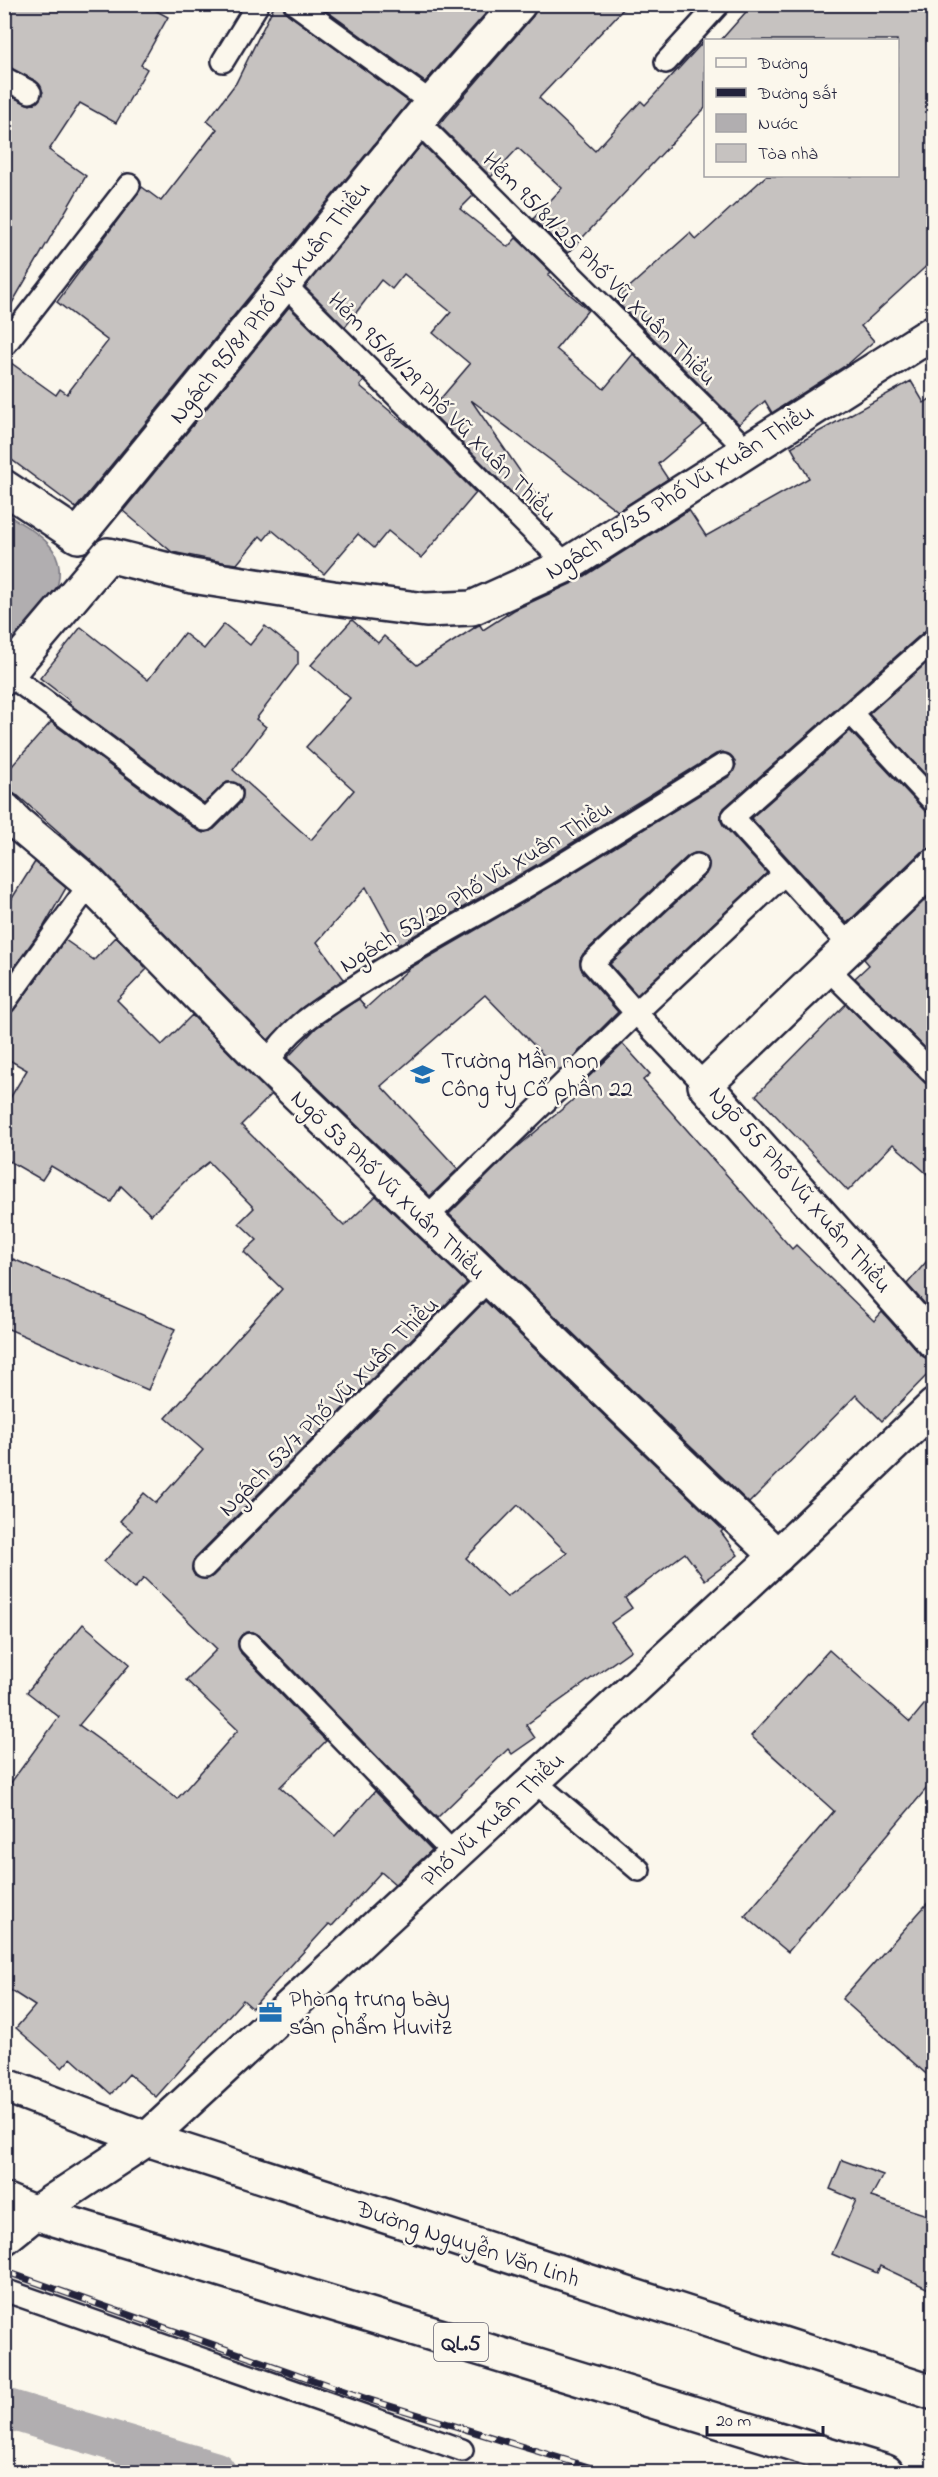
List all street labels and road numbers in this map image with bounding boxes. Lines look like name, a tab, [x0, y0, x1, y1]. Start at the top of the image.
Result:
street label: Hẻm 95/81/25 Phố Vũ Xuân Thiều	[473, 145, 723, 395]
street label: Ngách 95/81 Phố Vũ Xuân Thiều	[162, 175, 380, 433]
street label: Hẻm 95/81/29 Phố Vũ Xuân Thiều	[318, 285, 564, 531]
street label: Ngách 95/35 Phố Vũ Xuân Thiều	[539, 396, 821, 590]
street label: Ngách 53/20 Phố Vũ Xuân Thiều	[334, 793, 619, 983]
street label: Ngõ 55 Phố Vũ Xuân Thiều	[699, 1079, 899, 1302]
street label: Ngõ 53 Phố Vũ Xuân Thiều	[281, 1083, 493, 1289]
street label: Ngách 53/7 Phố Vũ Xuân Thiều	[211, 1289, 448, 1526]
street label: Phố Vũ Xuân Thiều	[414, 1745, 573, 1897]
street label: Đường Nguyễn Văn Linh	[350, 2192, 584, 2299]
road number: QL.5	[434, 2323, 488, 2361]

